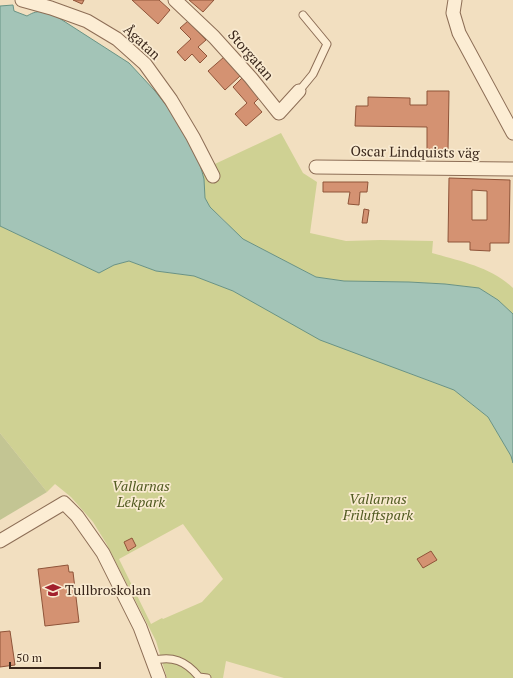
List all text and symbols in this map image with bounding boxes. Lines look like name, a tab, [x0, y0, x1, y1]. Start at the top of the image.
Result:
street label: Ågatan	[120, 20, 165, 64]
street label: Storgatan	[224, 25, 279, 84]
street label: Oscar Lindquists väg	[350, 141, 480, 162]
park label: Vallarnas Lekpark	[112, 476, 170, 511]
park label: Vallarnas Friluftspark	[342, 489, 413, 524]
place label: Tullbroskolan	[65, 580, 152, 599]
school or university icon: Tullbroskolan	[44, 581, 62, 599]
scale bar	[10, 644, 100, 670]
text: 50 m	[16, 650, 43, 665]

